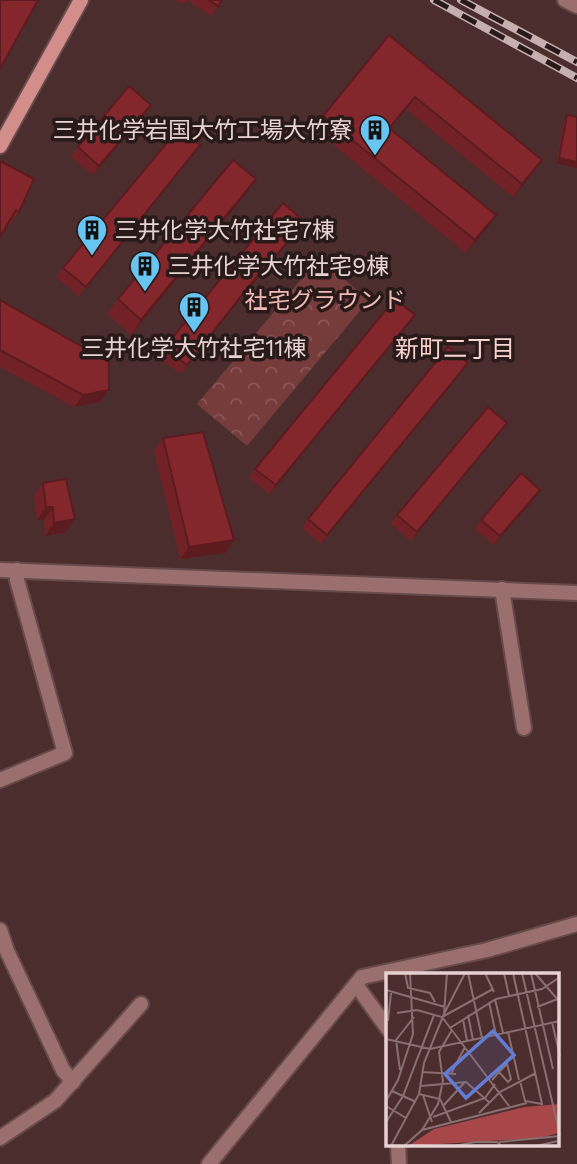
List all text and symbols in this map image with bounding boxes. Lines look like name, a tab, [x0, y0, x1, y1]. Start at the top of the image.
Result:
building icon: 三井化学岩国大竹工場大竹寮	[358, 113, 392, 157]
place label: 三井化学岩国大竹工場大竹寮	[53, 117, 352, 144]
building icon: 三井化学大竹社宅7棟	[75, 213, 109, 257]
place label: 三井化学大竹社宅7棟	[115, 217, 335, 244]
building icon: 三井化学大竹社宅9棟	[128, 249, 162, 293]
place label: 三井化学大竹社宅9棟	[168, 253, 389, 280]
park label: 社宅グラウンド	[245, 287, 406, 314]
building icon: 三井化学大竹社宅11棟	[177, 290, 211, 334]
place label: 三井化学大竹社宅11棟	[82, 335, 306, 362]
district label: 新町二丁目	[395, 335, 515, 363]
inset map	[386, 973, 560, 1146]

